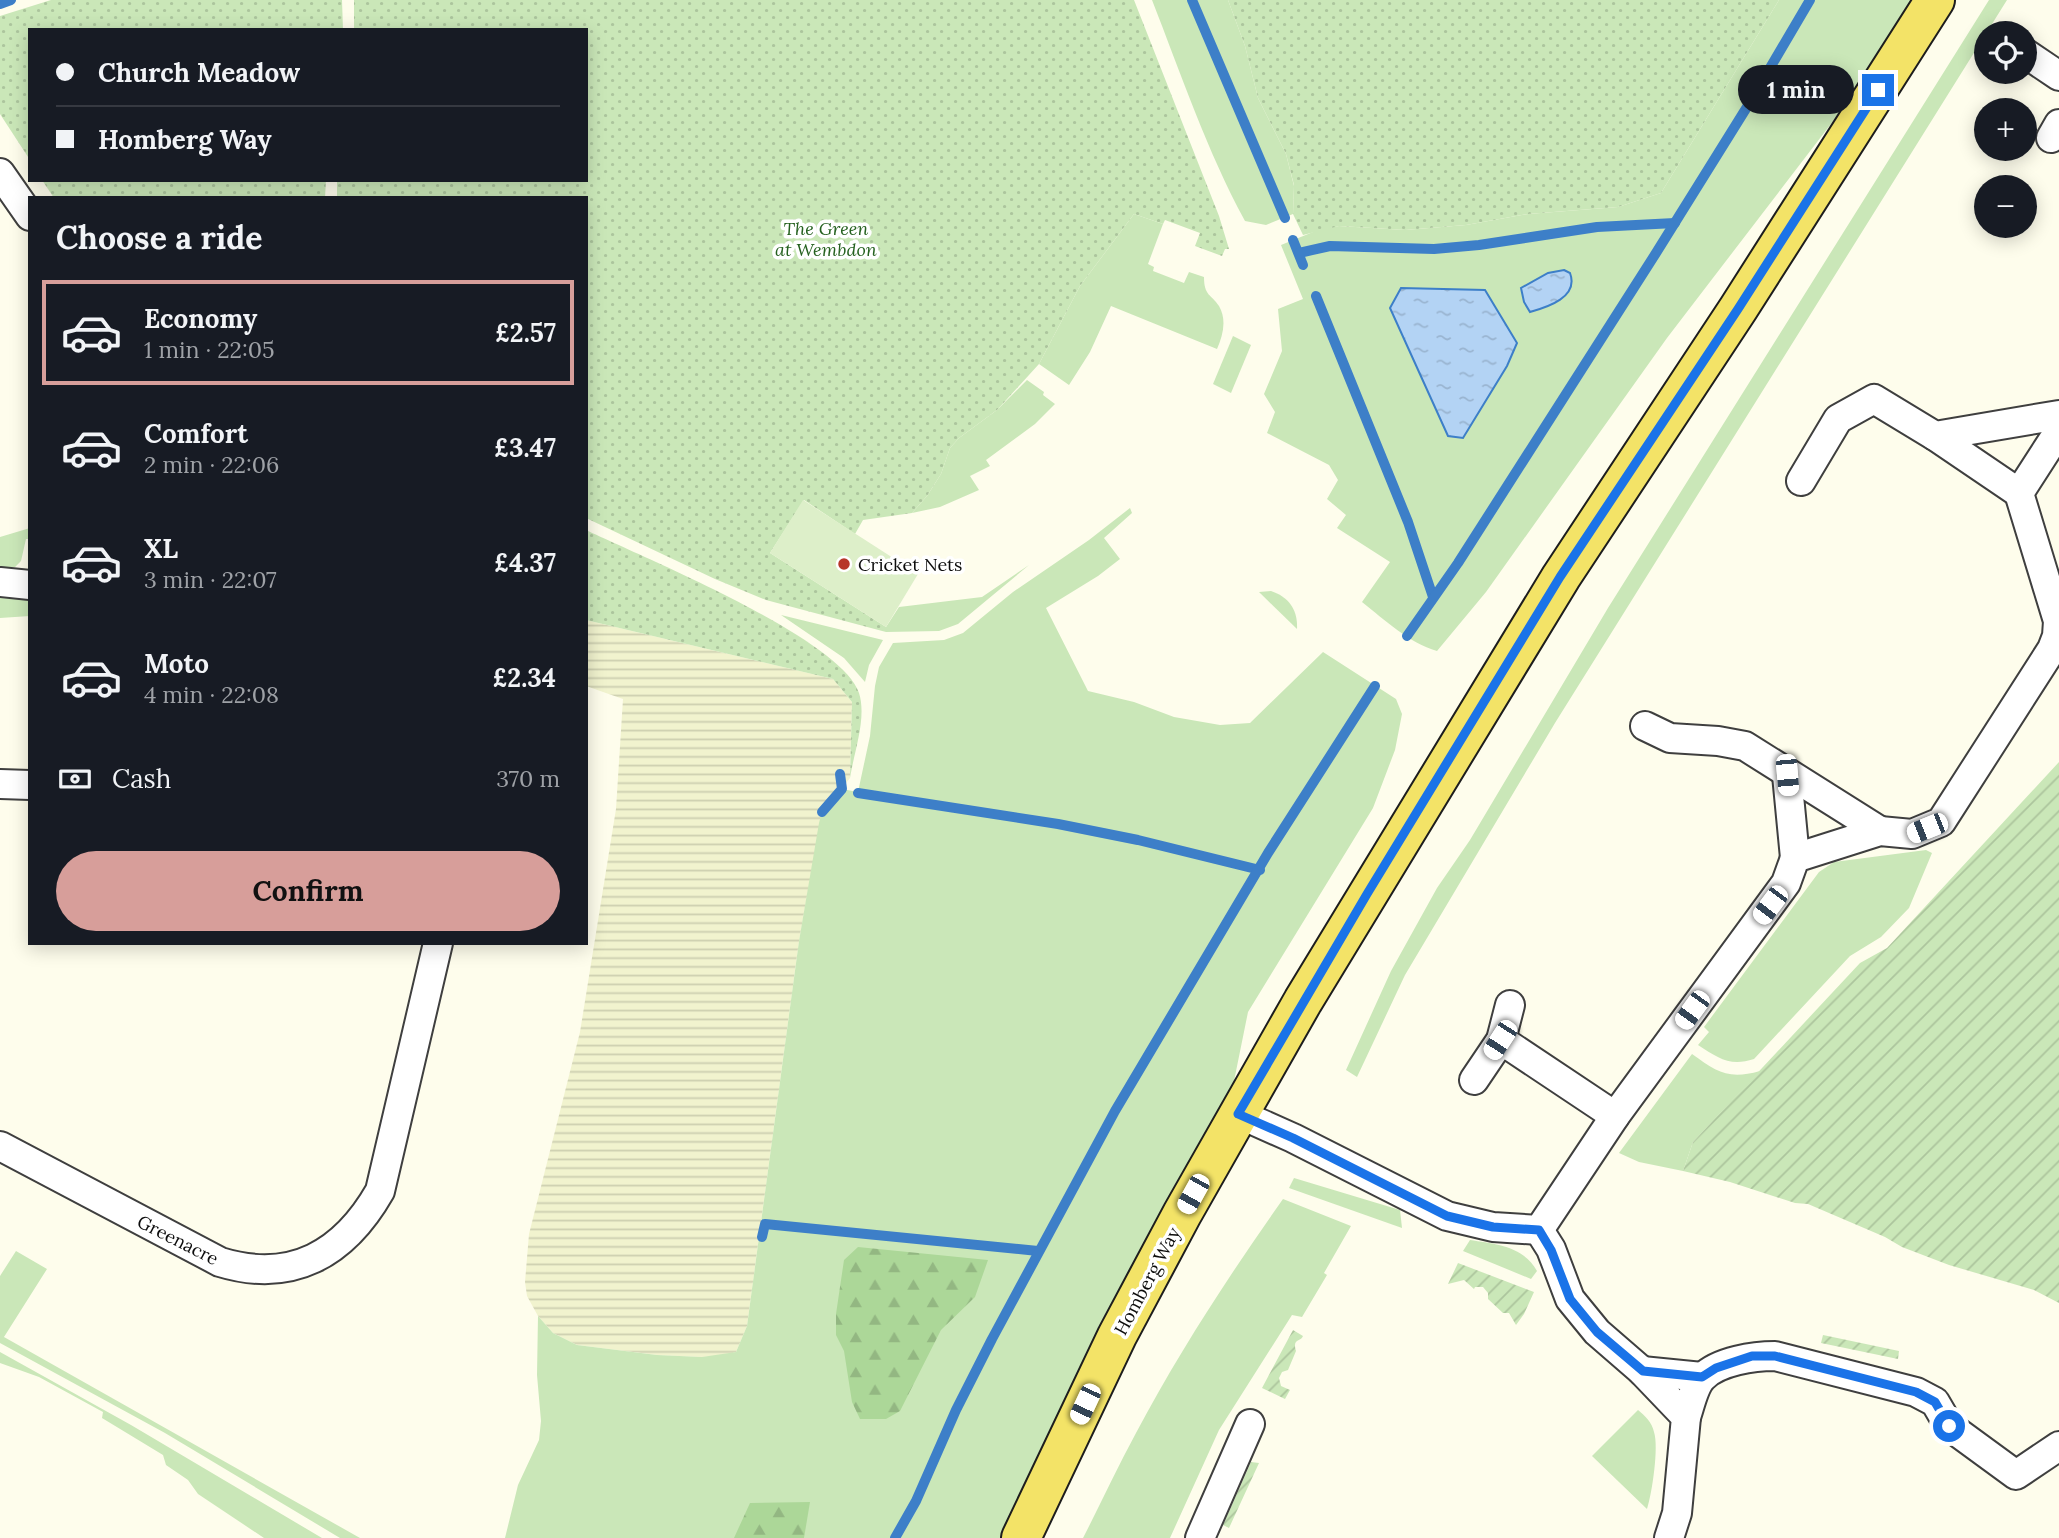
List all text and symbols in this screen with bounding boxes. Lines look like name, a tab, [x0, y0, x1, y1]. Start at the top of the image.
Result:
map controls	[1974, 21, 2037, 238]
button: locate	[1974, 21, 2037, 84]
text: Church Meadow	[98, 56, 300, 89]
callout: 1 min	[1738, 66, 1854, 114]
route end	[1862, 74, 1894, 106]
text: 1 min	[1767, 75, 1825, 104]
button: +	[1974, 98, 2037, 161]
text: Homberg Way	[98, 123, 272, 156]
button: −	[1974, 175, 2037, 238]
text: Choose a ride	[56, 217, 263, 258]
park label: The Green at Wembdon	[775, 217, 877, 261]
icon: car	[60, 301, 123, 364]
text: Economy	[144, 302, 257, 335]
text: £2.57	[495, 316, 556, 349]
text: 1 min · 22:05	[144, 335, 275, 364]
icon: car	[60, 416, 123, 479]
text: Comfort	[144, 417, 248, 450]
text: £3.47	[494, 431, 556, 464]
text: 2 min · 22:06	[144, 450, 279, 479]
icon: car	[60, 531, 123, 594]
text: XL	[144, 532, 178, 565]
text: £4.37	[494, 546, 556, 579]
place label: Cricket Nets	[858, 553, 962, 576]
marker: Cricket Nets	[836, 556, 852, 572]
text: 3 min · 22:07	[144, 565, 277, 594]
icon: car	[60, 646, 123, 709]
text: Moto	[144, 647, 209, 680]
text: £2.34	[492, 661, 556, 694]
text: 4 min · 22:08	[144, 680, 279, 709]
car	[1775, 753, 1800, 797]
icon: cash	[56, 760, 94, 798]
text: Cash	[112, 762, 171, 795]
text: 370 m	[496, 764, 560, 793]
car	[1904, 810, 1951, 846]
button: Confirm	[56, 851, 560, 931]
car	[1749, 882, 1792, 928]
car	[1672, 987, 1713, 1033]
car	[1480, 1017, 1521, 1063]
car	[1174, 1171, 1213, 1217]
street label: Greenacre	[134, 1210, 223, 1270]
street label: Homberg Way	[1109, 1223, 1185, 1339]
car	[1067, 1381, 1104, 1427]
route start	[1933, 1410, 1965, 1442]

